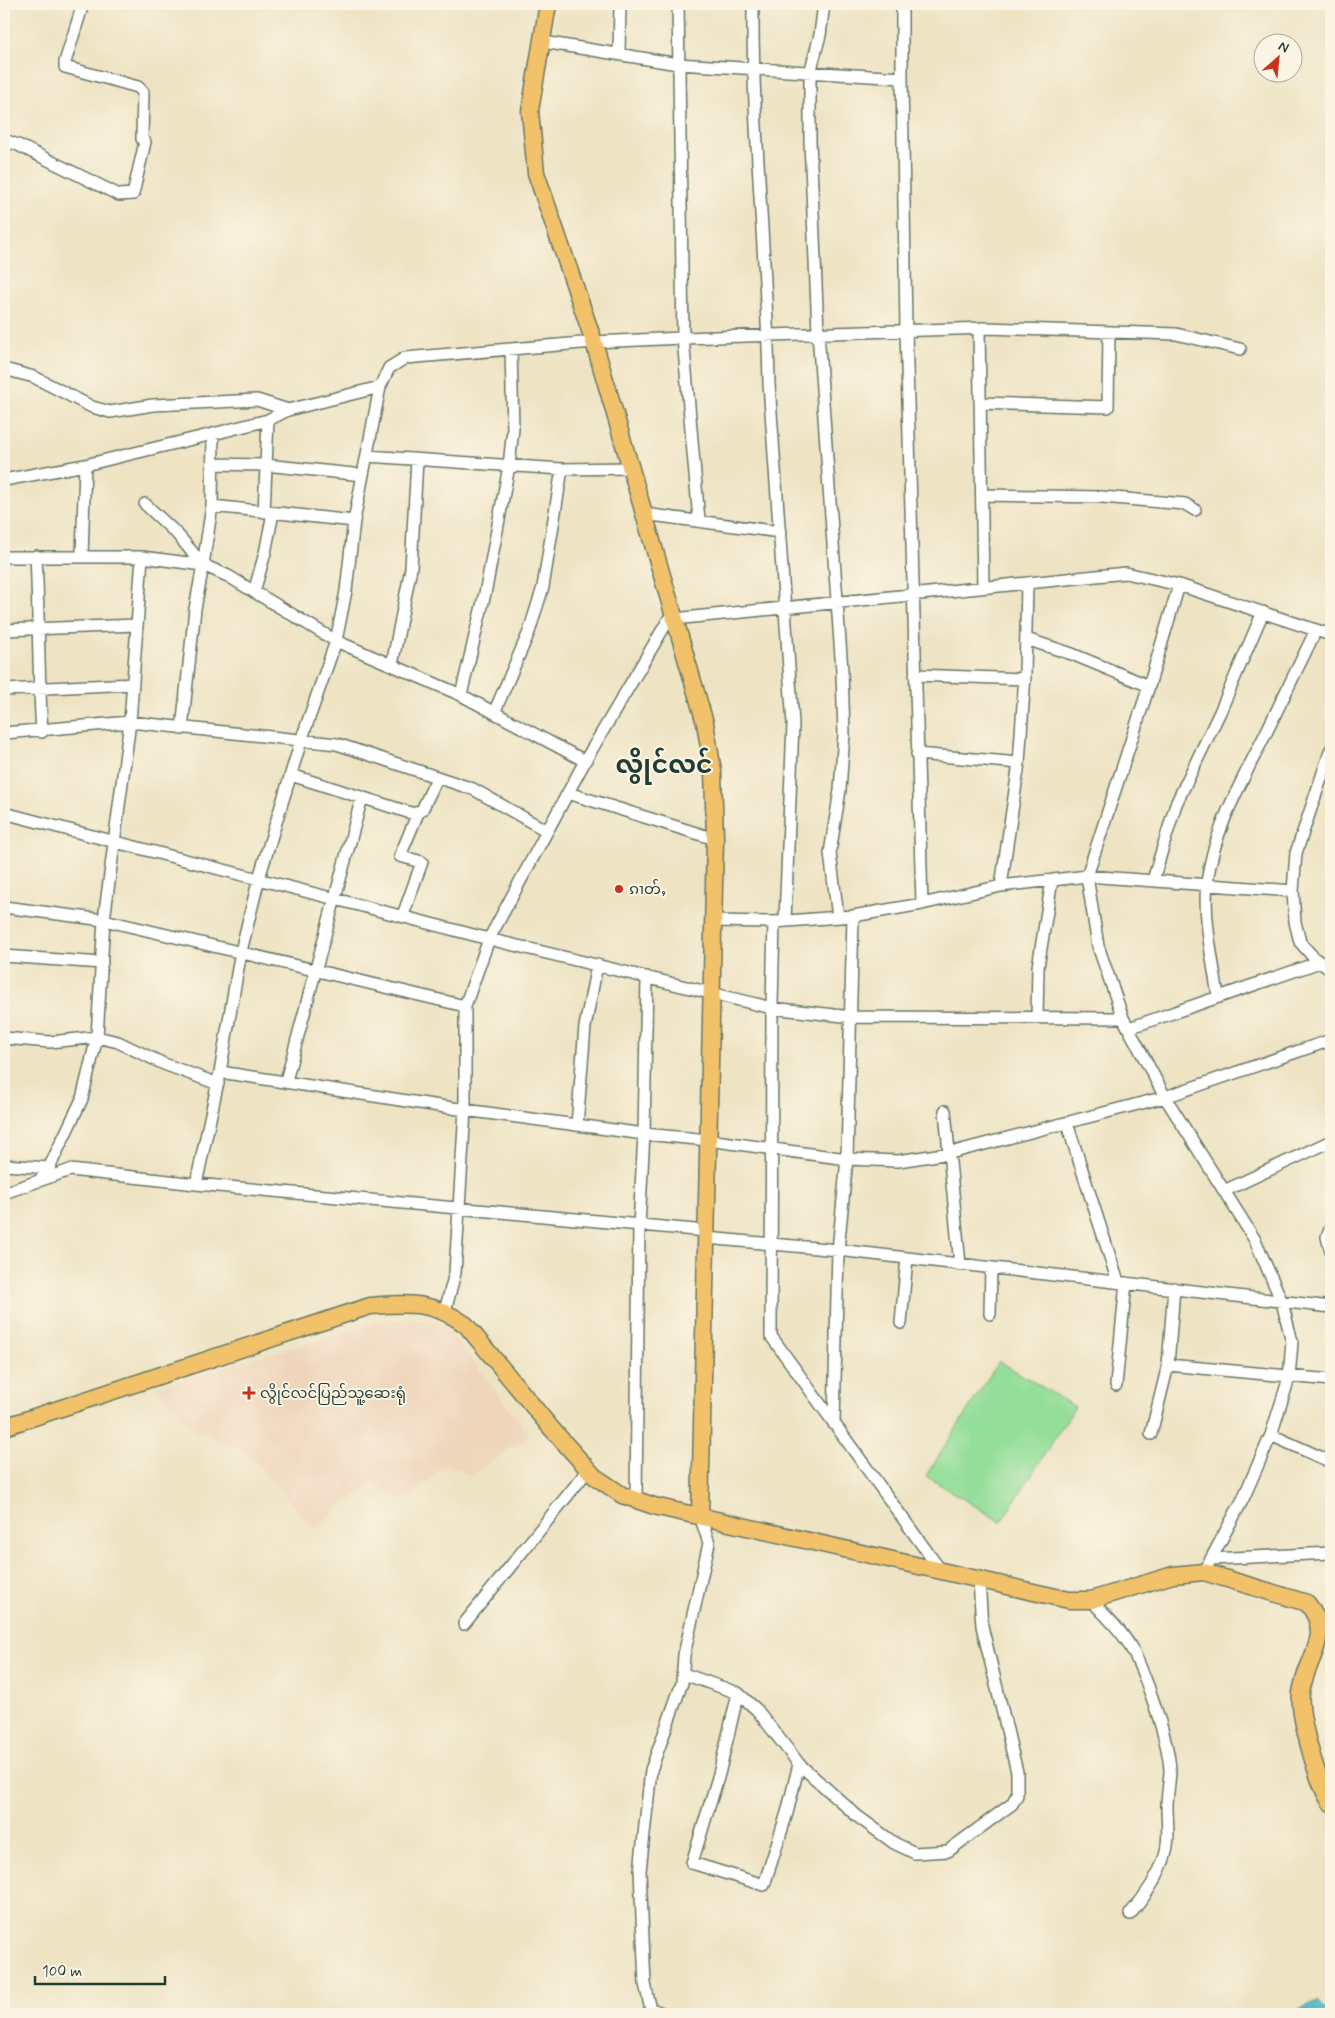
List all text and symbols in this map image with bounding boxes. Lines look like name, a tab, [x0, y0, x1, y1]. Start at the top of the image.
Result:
north arrow	[1252, 32, 1302, 82]
text: N	[1275, 37, 1292, 57]
district label: လွိုင်လင်	[615, 747, 713, 785]
place label: ၵၢတ်ႇ	[629, 879, 666, 900]
marker: ၵၢတ်ႇ	[613, 883, 625, 895]
place label: လွိုင်လင်ပြည်သူ့ဆေးရုံ	[260, 1383, 406, 1405]
marker: လွိုင်လင်ပြည်သူ့ဆေးရုံ	[242, 1386, 256, 1400]
scale bar	[35, 1953, 165, 1985]
text: 100 m	[42, 1962, 82, 1982]

